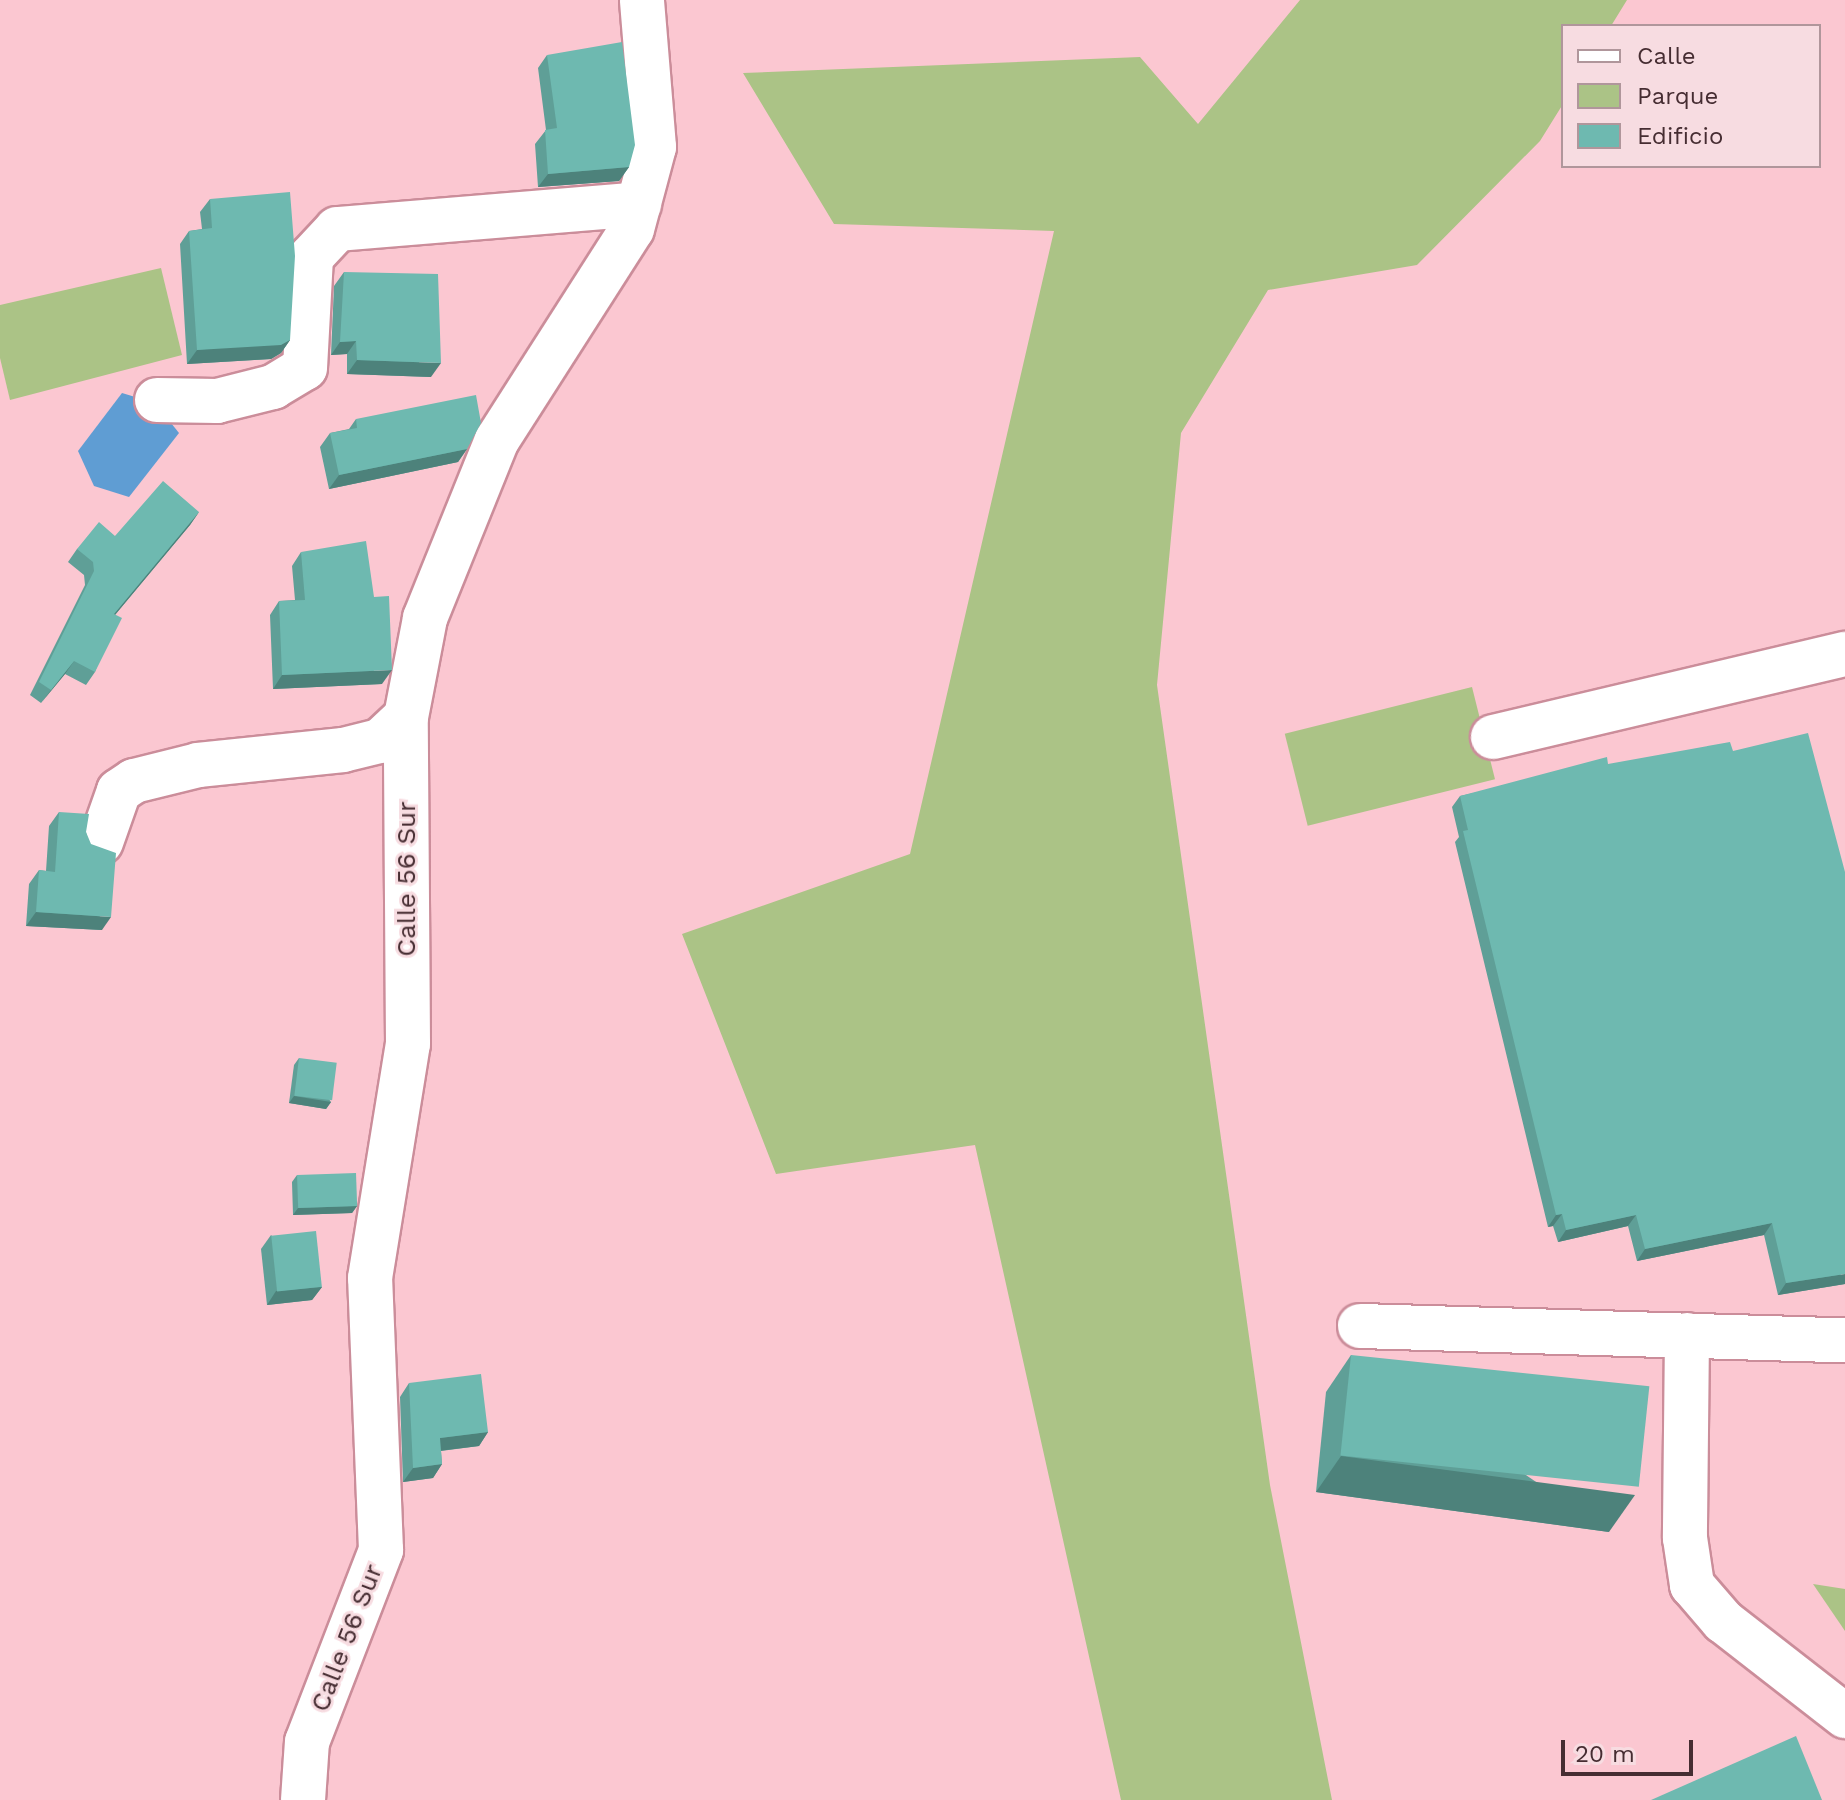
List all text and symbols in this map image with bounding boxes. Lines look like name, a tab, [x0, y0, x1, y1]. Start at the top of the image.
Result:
legend	[1561, 24, 1821, 168]
text: Calle	[1637, 42, 1696, 70]
text: Parque	[1637, 82, 1718, 110]
text: Edificio	[1637, 122, 1723, 150]
street label: Calle 56 Sur	[391, 801, 423, 957]
street label: Calle 56 Sur	[305, 1560, 389, 1716]
scale bar	[1565, 1724, 1697, 1774]
text: 20 m	[1575, 1740, 1635, 1768]

